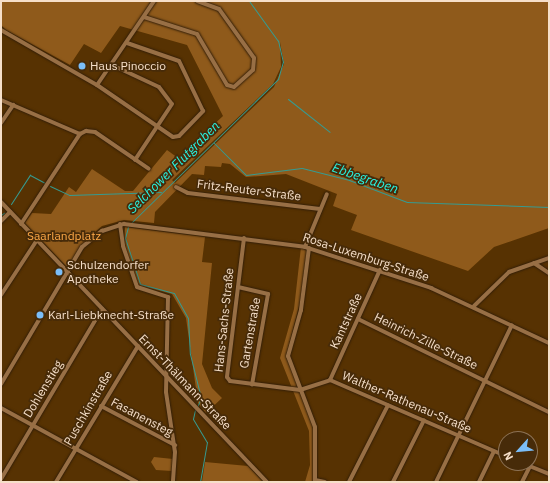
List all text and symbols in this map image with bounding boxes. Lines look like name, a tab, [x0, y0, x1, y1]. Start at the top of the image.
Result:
place label: Haus Pinoccio	[90, 59, 166, 73]
marker: Haus Pinoccio	[77, 61, 87, 71]
water label: Selchower Flutgraben	[125, 119, 223, 217]
water label: Ebbegraben	[330, 160, 400, 198]
street label: Fritz-Reuter-Straße	[196, 176, 302, 204]
park label: Saarlandplatz	[27, 229, 101, 243]
street label: Rosa-Luxemburg-Straße	[301, 230, 431, 284]
place label: Schulzendorfer Apotheke	[67, 258, 149, 286]
marker: Schulzendorfer Apotheke	[54, 267, 64, 277]
street label: Hans-Sachs-Straße	[211, 267, 237, 373]
street label: Kantstraße	[327, 291, 365, 351]
street label: Gartenstraße	[237, 296, 263, 370]
place label: Karl-Liebknecht-Straße	[48, 308, 174, 322]
marker: Karl-Liebknecht-Straße	[35, 310, 45, 320]
street label: Heinrich-Zille-Straße	[372, 310, 480, 372]
street label: Ernst-Thälmann-Straße	[136, 331, 234, 433]
street label: Dohlenstieg	[20, 358, 66, 420]
street label: Puschkinstraße	[61, 368, 115, 448]
street label: Walther-Rathenau-Straße	[340, 368, 474, 436]
street label: Fasanensteg	[109, 395, 175, 439]
north arrow	[498, 431, 538, 471]
text: N	[500, 449, 516, 463]

